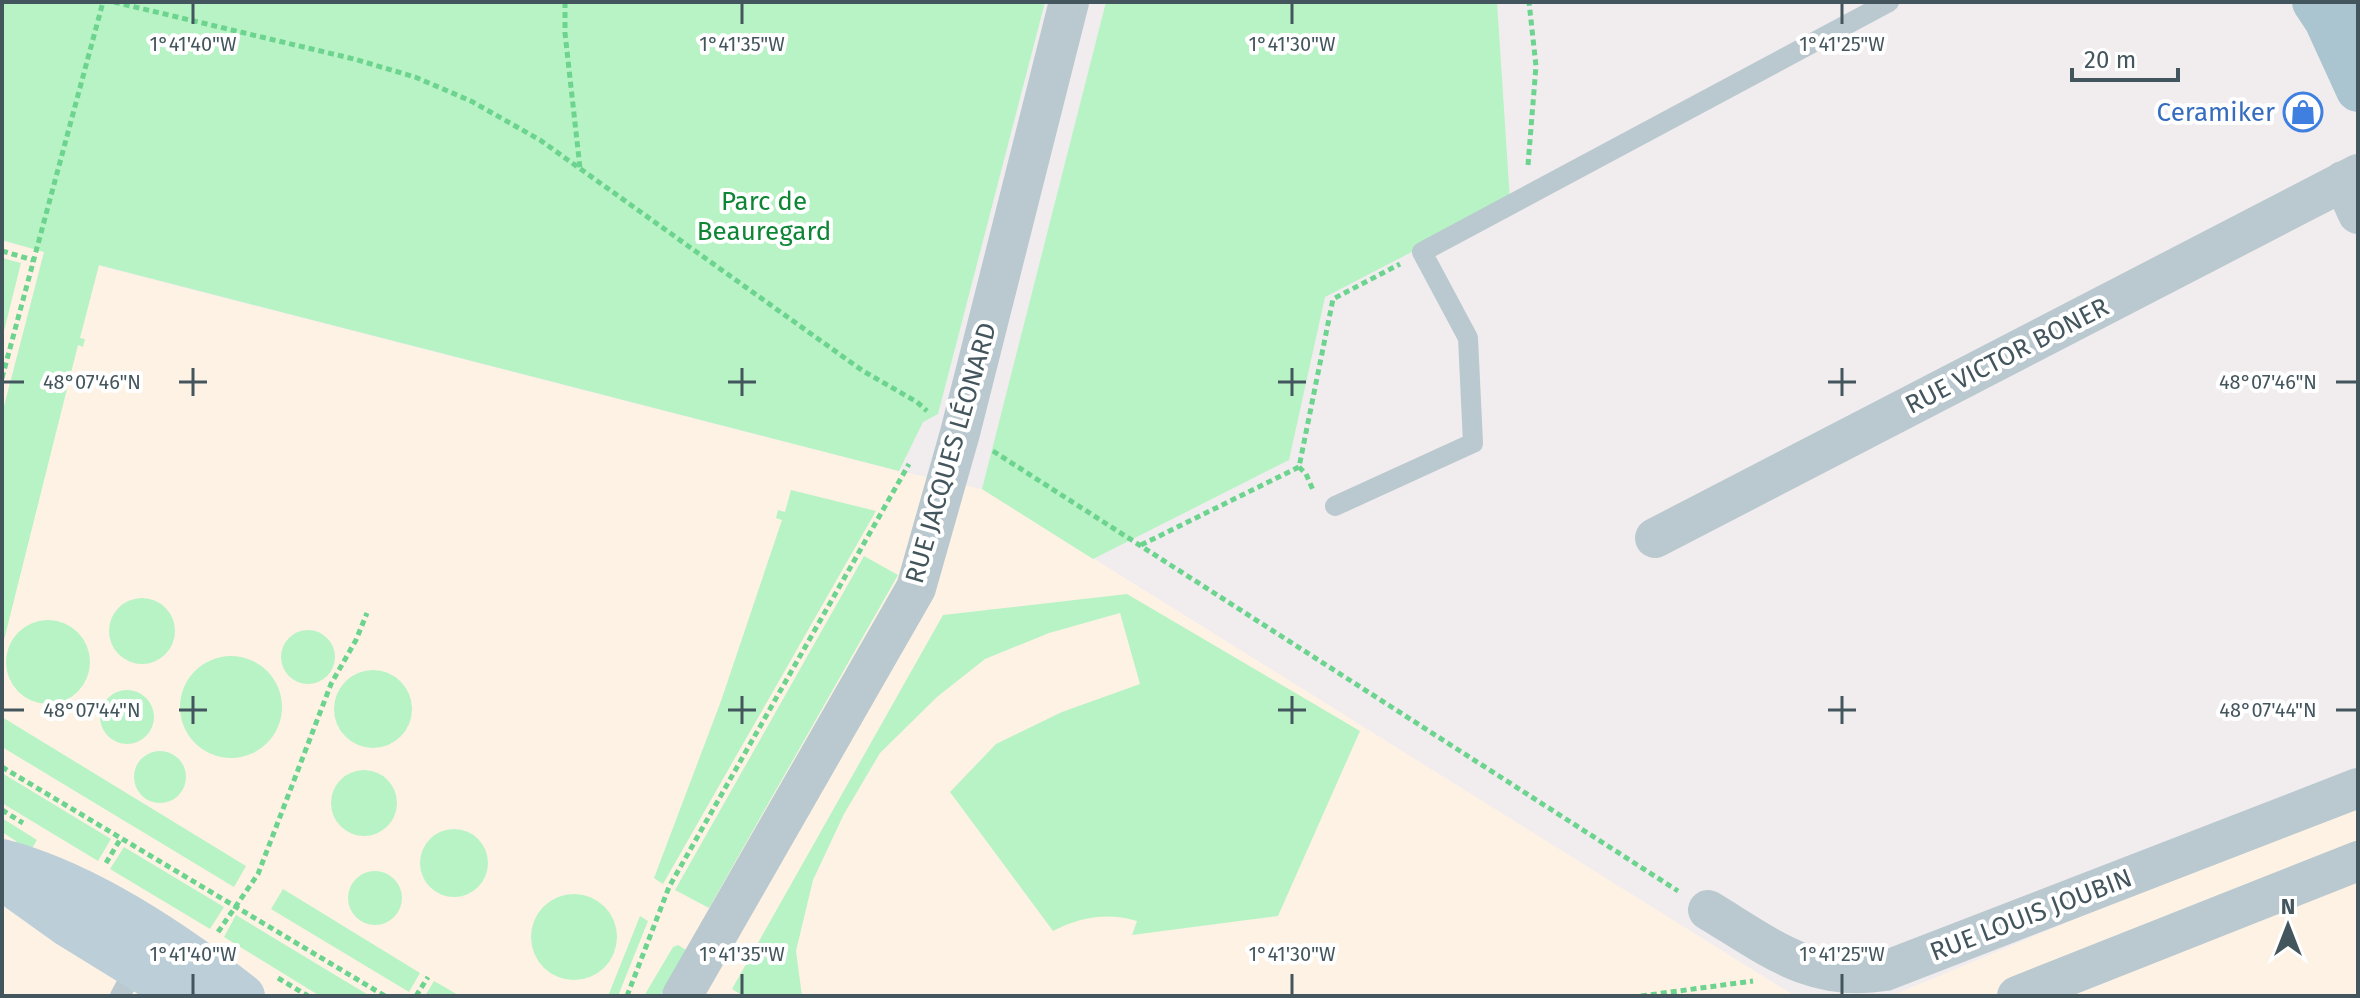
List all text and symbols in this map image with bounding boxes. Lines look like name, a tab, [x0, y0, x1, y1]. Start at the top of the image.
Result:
text: 1°41'40"W	[150, 32, 237, 56]
text: 1°41'35"W	[699, 32, 785, 56]
text: 1°41'30"W	[1248, 32, 1336, 56]
text: 1°41'25"W	[1799, 32, 1885, 56]
scale bar	[2072, 32, 2178, 82]
text: 20 m	[2084, 46, 2136, 74]
shop icon: Ceramiker	[2282, 91, 2324, 133]
place label: Ceramiker	[2157, 97, 2275, 128]
park label: Parc de Beauregard	[697, 186, 831, 247]
street label: RUE VICTOR BONER	[1900, 291, 2114, 421]
street label: RUE JACQUES LÉONARD	[899, 319, 1003, 587]
text: 48°07'46"N	[43, 370, 141, 394]
text: 48°07'46"N	[2219, 370, 2317, 394]
text: 48°07'44"N	[43, 698, 141, 722]
text: 48°07'44"N	[2219, 698, 2317, 722]
street label: RUE LOUIS JOUBIN	[1926, 862, 2136, 968]
north arrow	[2248, 886, 2328, 966]
text: N	[2281, 893, 2295, 920]
text: 1°41'40"W	[150, 942, 237, 966]
text: 1°41'35"W	[699, 942, 785, 966]
text: 1°41'30"W	[1248, 942, 1336, 966]
text: 1°41'25"W	[1799, 942, 1885, 966]

